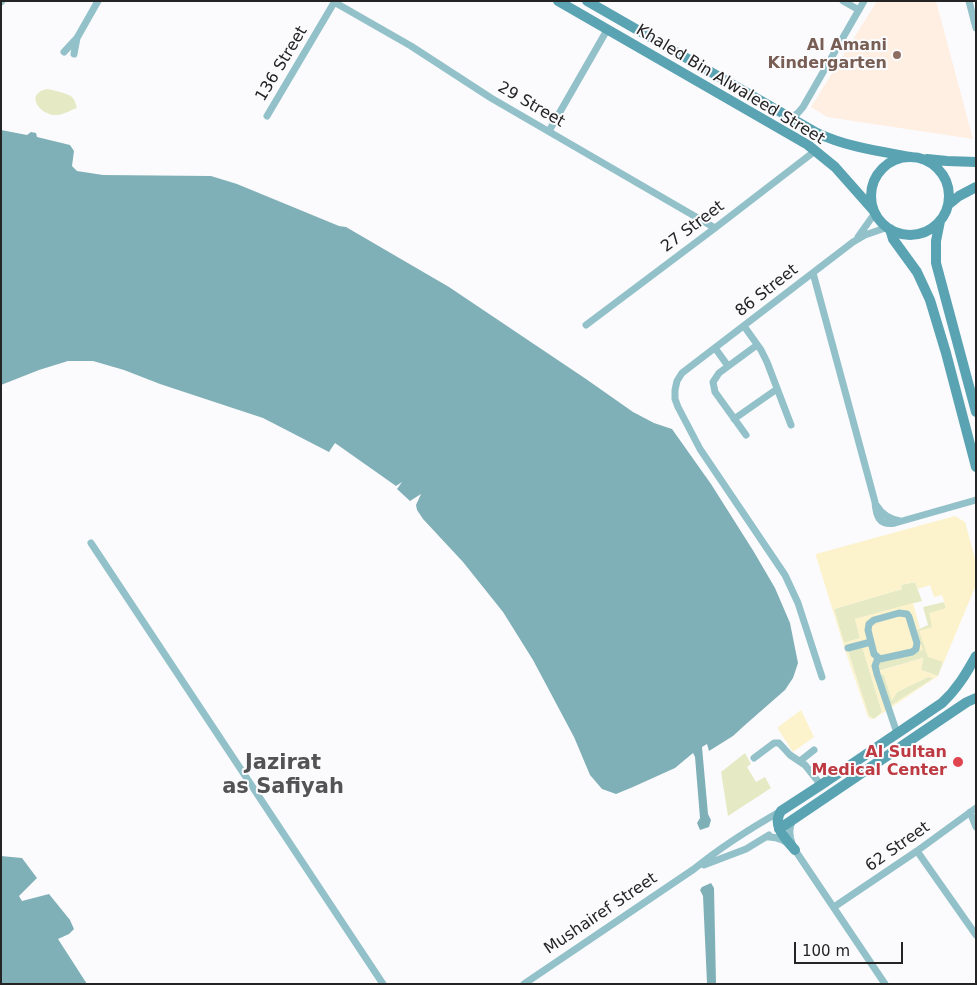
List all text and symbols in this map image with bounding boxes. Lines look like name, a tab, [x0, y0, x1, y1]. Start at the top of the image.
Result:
street label: Khaled Bin Alwaleed Street	[632, 21, 828, 149]
street label: 136 Street	[252, 23, 312, 105]
place label: Al Amani Kindergarten	[768, 36, 887, 74]
marker: Al Amani Kindergarten	[891, 49, 903, 61]
street label: 29 Street	[494, 78, 568, 132]
street label: 27 Street	[658, 197, 728, 257]
street label: 86 Street	[732, 261, 802, 321]
place label: Al Sultan Medical Center	[812, 743, 947, 781]
district label: Jazirat as Safiyah	[222, 751, 344, 801]
marker: Al Sultan Medical Center	[951, 755, 965, 769]
street label: 62 Street	[862, 818, 934, 876]
street label: Mushairef Street	[541, 869, 661, 959]
scale bar	[797, 932, 906, 964]
text: 100 m	[802, 942, 850, 960]

